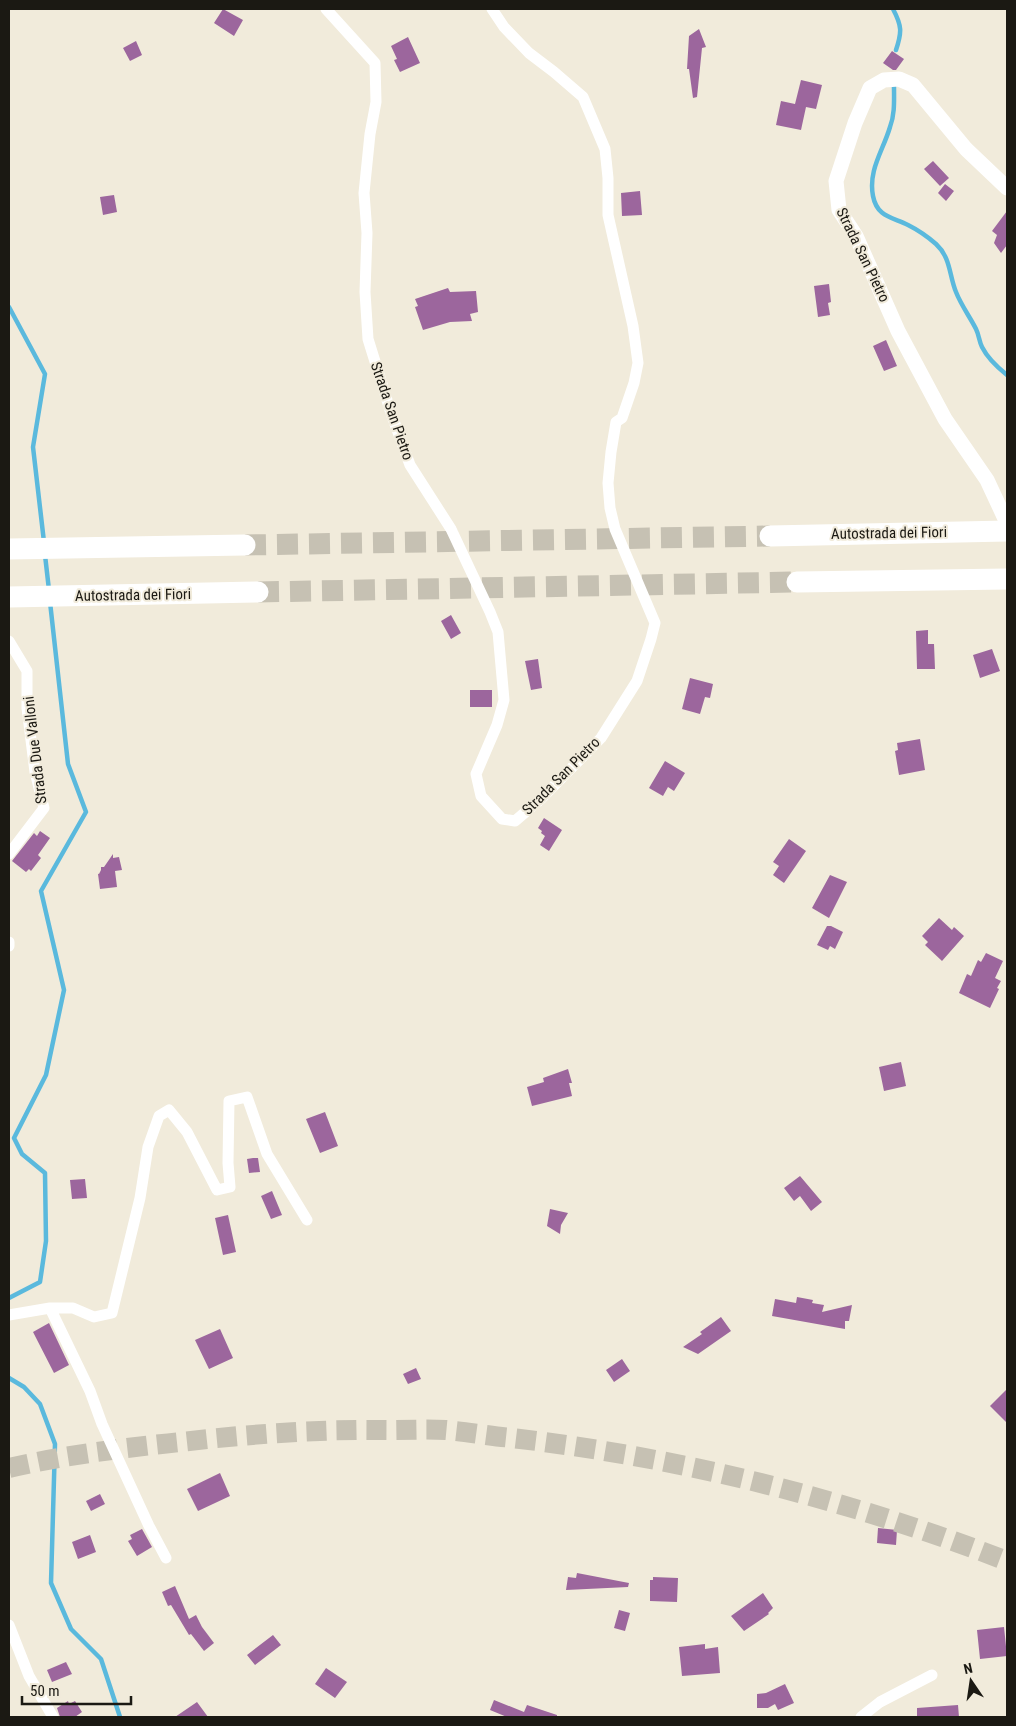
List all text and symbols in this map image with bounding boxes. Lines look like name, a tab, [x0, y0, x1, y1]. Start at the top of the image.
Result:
street label: Strada San Pietro	[832, 205, 894, 305]
street label: Strada San Pietro	[367, 360, 417, 462]
street label: Autostrada dei Fiori	[831, 523, 947, 543]
street label: Autostrada dei Fiori	[75, 585, 191, 605]
street label: Strada Due Valloni	[19, 695, 51, 805]
street label: Strada San Pietro	[518, 733, 604, 819]
north arrow	[946, 1656, 996, 1706]
text: N	[962, 1660, 974, 1677]
scale bar	[22, 1674, 131, 1706]
text: 50 m	[30, 1682, 60, 1700]

